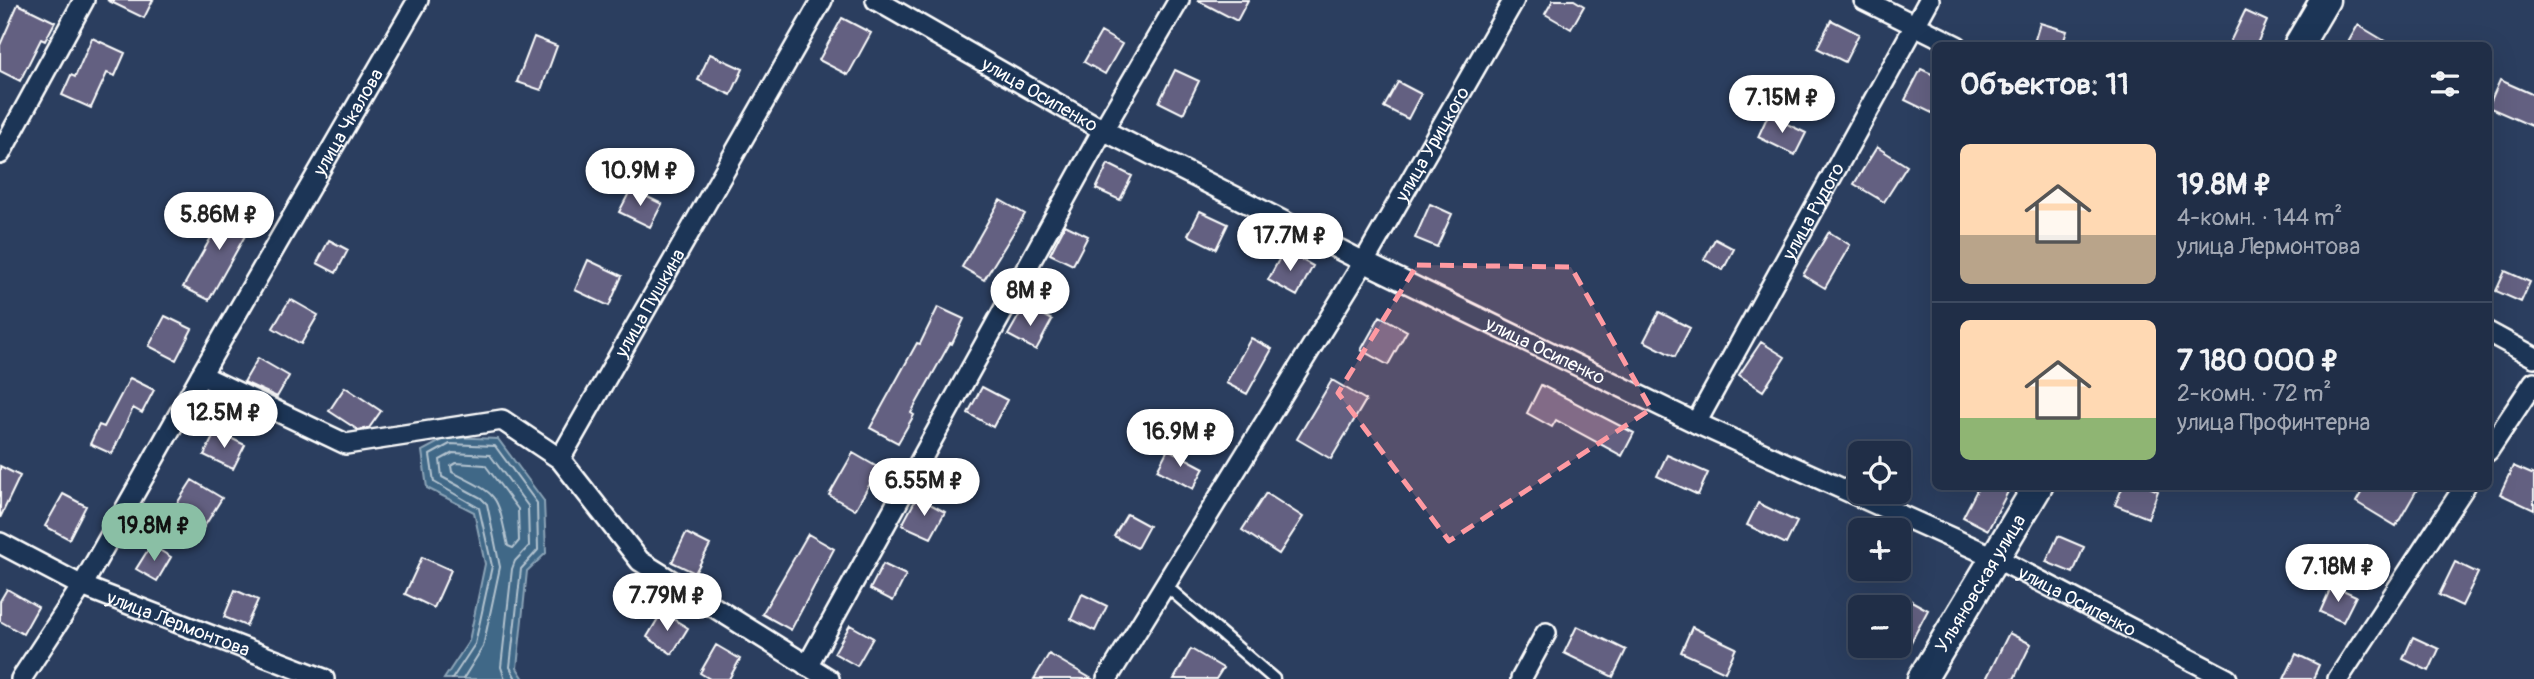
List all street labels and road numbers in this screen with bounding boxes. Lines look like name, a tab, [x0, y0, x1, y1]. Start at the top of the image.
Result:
street label: улица Осипенко	[976, 52, 1102, 138]
street label: улица Чкалова	[307, 64, 389, 181]
street label: улица Урицкого	[1390, 82, 1475, 207]
street label: улица Рудого	[1777, 159, 1850, 265]
street label: улица Пушкина	[609, 245, 691, 363]
street label: улица Осипенко	[1481, 311, 1609, 390]
street label: Ульяновская улица	[1930, 510, 2031, 657]
street label: улица Осипенко	[2013, 560, 2140, 642]
street label: улица Лермонтова	[102, 585, 253, 662]

